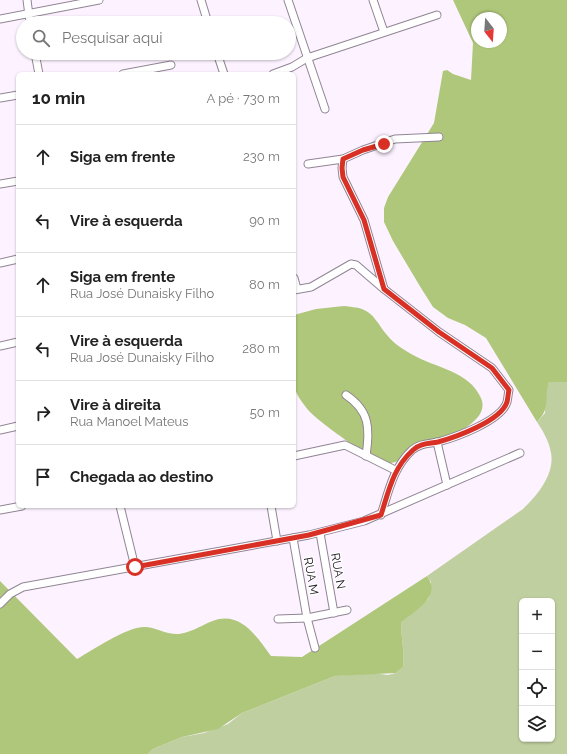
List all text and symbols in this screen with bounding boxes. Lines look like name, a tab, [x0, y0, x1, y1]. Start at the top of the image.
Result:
north arrow	[471, 12, 507, 48]
search box	[16, 16, 296, 60]
icon: search	[30, 27, 52, 49]
text: Pesquisar aqui	[62, 29, 162, 47]
text: 10 min	[32, 88, 85, 108]
text: A pé · 730 m	[206, 91, 280, 106]
route end	[375, 135, 393, 153]
icon: ahead	[32, 146, 54, 168]
text: Siga em frente	[70, 148, 175, 166]
text: 230 m	[243, 149, 280, 164]
icon: left	[32, 210, 54, 232]
text: Vire à esquerda	[70, 212, 183, 230]
text: 90 m	[249, 213, 280, 228]
text: Siga em frente	[70, 268, 175, 286]
icon: ahead	[32, 274, 54, 296]
text: 80 m	[249, 277, 280, 292]
text: Rua José Dunaisky Filho	[70, 286, 214, 301]
text: Vire à esquerda	[70, 332, 183, 350]
icon: left	[32, 338, 54, 360]
text: 280 m	[242, 341, 280, 356]
text: Rua José Dunaisky Filho	[70, 350, 214, 365]
text: Vire à direita	[70, 396, 161, 414]
icon: right	[32, 402, 54, 424]
text: 50 m	[250, 405, 280, 420]
text: Rua Manoel Mateus	[70, 414, 189, 429]
icon: arrive	[32, 466, 54, 488]
text: Chegada ao destino	[70, 468, 213, 486]
street label: RUA N	[328, 552, 348, 590]
street label: RUA M	[301, 556, 321, 596]
route start	[126, 558, 144, 576]
map controls	[519, 598, 555, 742]
button: +	[519, 598, 555, 634]
button: −	[519, 634, 555, 670]
button: locate	[519, 670, 555, 706]
button: layers	[519, 706, 555, 742]

